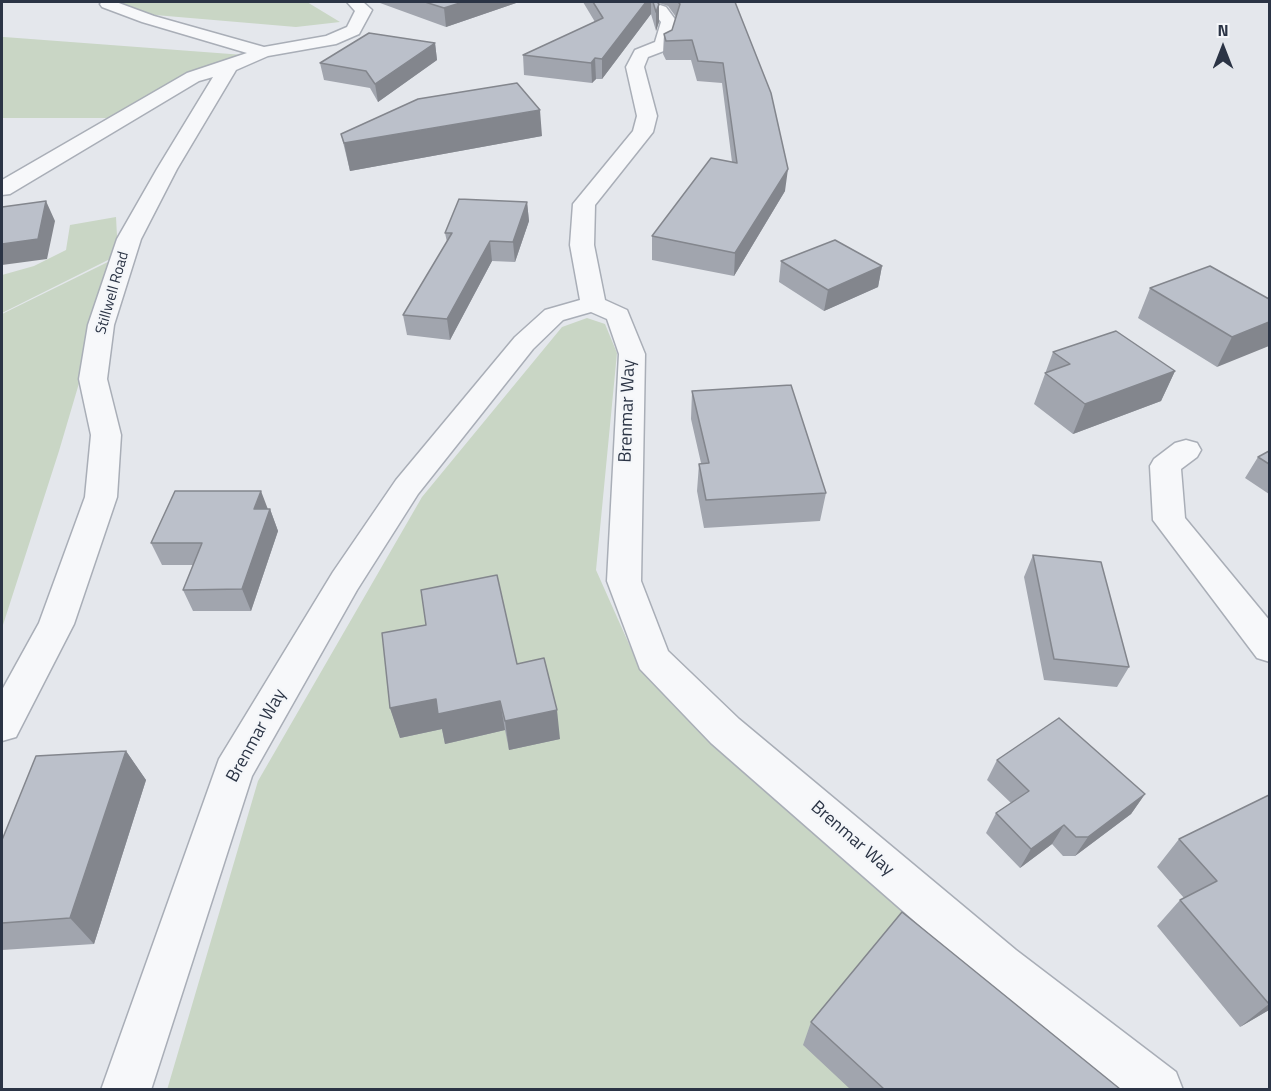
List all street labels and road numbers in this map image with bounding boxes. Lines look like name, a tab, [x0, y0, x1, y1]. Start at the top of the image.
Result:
street label: Stillwell Road	[93, 250, 133, 336]
street label: Brenmar Way	[615, 359, 641, 463]
street label: Brenmar Way	[222, 686, 292, 786]
street label: Brenmar Way	[806, 797, 898, 881]

